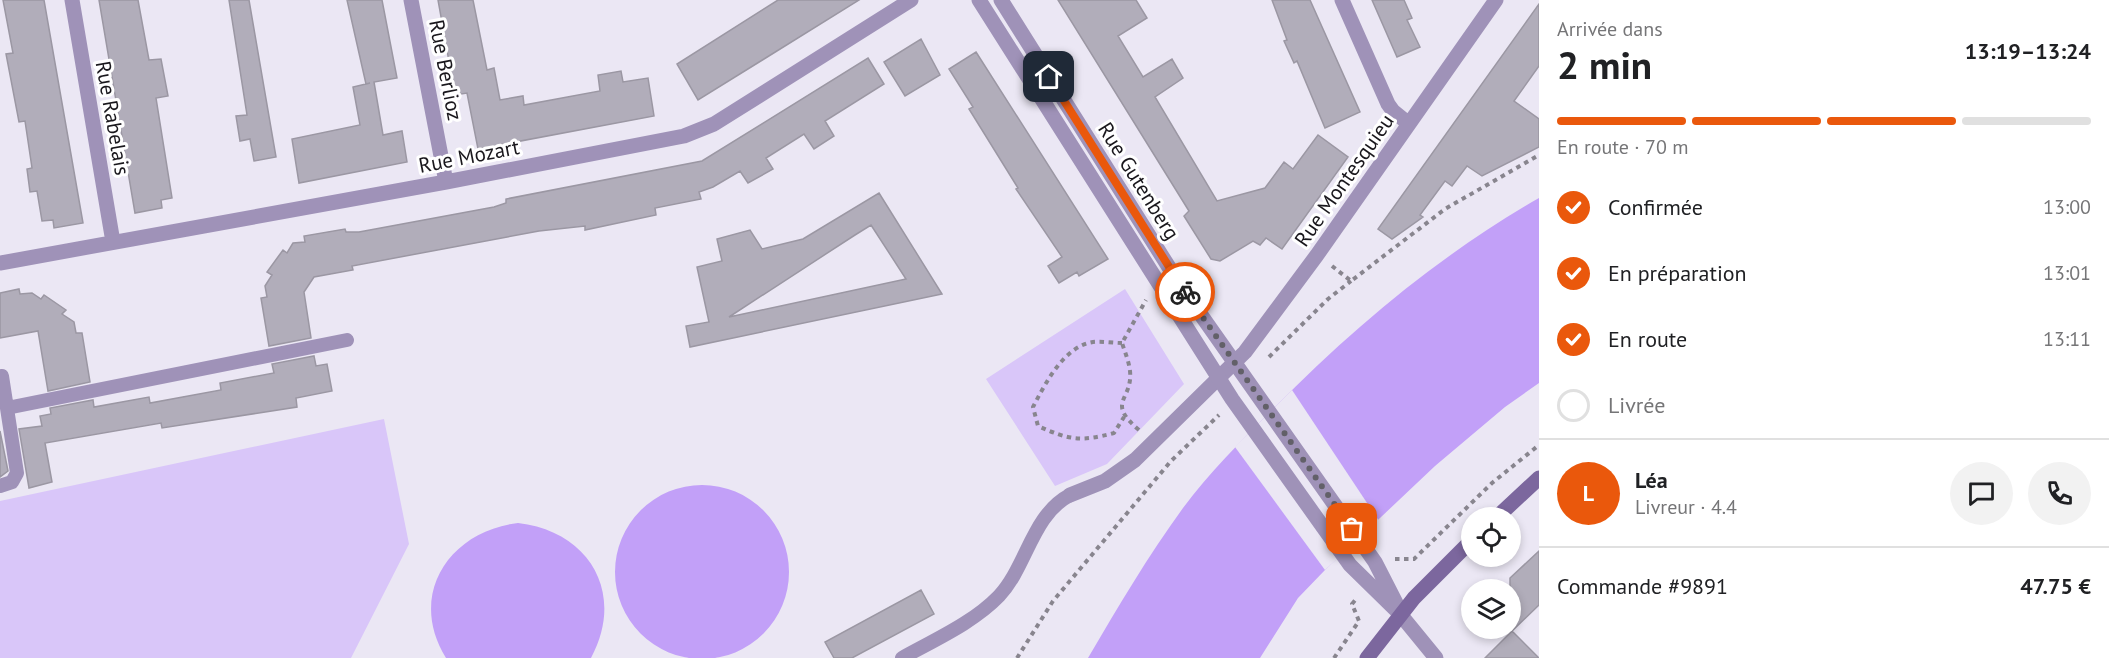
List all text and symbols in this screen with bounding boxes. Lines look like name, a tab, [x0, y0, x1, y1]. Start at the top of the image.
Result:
text: Arrivée dans	[1557, 16, 1663, 42]
street label: Rue Berlioz	[423, 17, 469, 123]
text: 13:19–13:24	[1965, 37, 2091, 65]
text: 2 min	[1557, 39, 1652, 90]
pin	[1023, 51, 1074, 102]
street label: Rue Rabelais	[90, 59, 136, 177]
icon: home	[1032, 60, 1065, 93]
street label: Rue Montesquieu	[1288, 108, 1400, 252]
street label: Rue Gutenberg	[1092, 117, 1186, 245]
street label: Rue Mozart	[416, 133, 522, 179]
text: En route · 70 m	[1557, 134, 1688, 160]
icon: check	[1557, 191, 1590, 224]
text: Confirmée	[1608, 193, 1703, 221]
text: 13:00	[2043, 194, 2091, 220]
icon: check	[1557, 257, 1590, 290]
text: En préparation	[1608, 259, 1747, 287]
text: 13:01	[2043, 260, 2091, 286]
courier	[1155, 262, 1215, 322]
icon: bike	[1169, 276, 1202, 309]
icon: check	[1557, 323, 1590, 356]
text: En route	[1608, 325, 1687, 353]
text: 13:11	[2043, 326, 2091, 352]
text: Livrée	[1608, 391, 1665, 419]
button: chat	[1950, 462, 2013, 525]
button: phone	[2028, 462, 2091, 525]
text: Léa	[1635, 466, 1668, 494]
text: L	[1583, 479, 1594, 507]
text: Livreur · 4.4	[1635, 494, 1737, 520]
pin	[1326, 503, 1377, 554]
map controls	[1461, 507, 1521, 639]
button: locate	[1461, 507, 1521, 567]
icon: bag	[1335, 512, 1368, 545]
text: Commande #9891	[1557, 572, 1728, 600]
text: 47.75 €	[2020, 572, 2091, 600]
button: layers	[1461, 579, 1521, 639]

